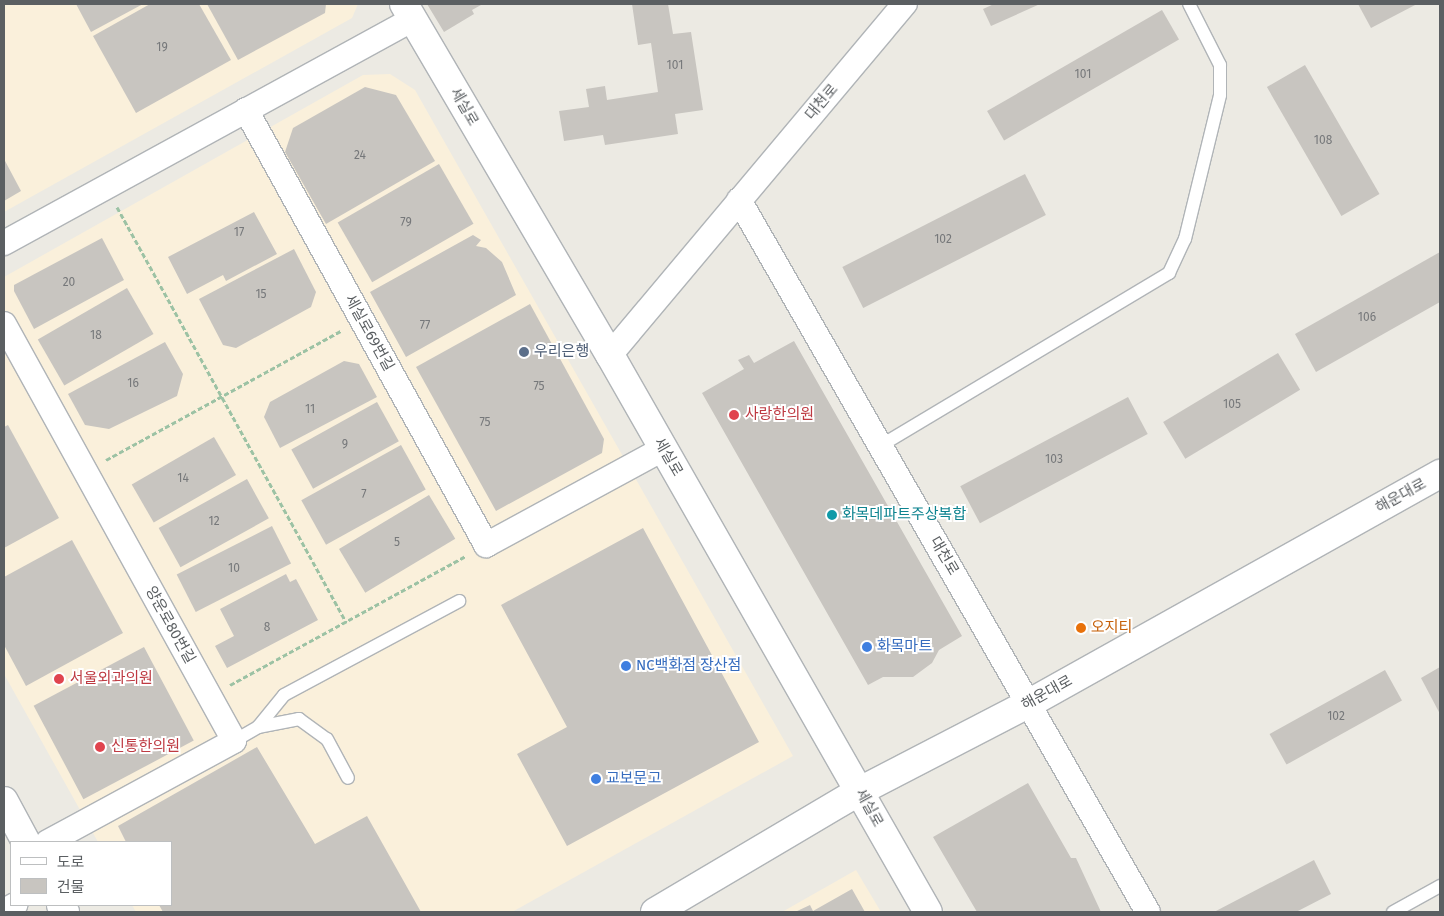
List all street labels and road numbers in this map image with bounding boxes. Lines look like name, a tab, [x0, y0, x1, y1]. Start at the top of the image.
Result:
street label: 대천로	[802, 80, 842, 124]
street label: 세실로	[446, 85, 482, 129]
street label: 세실로69번길	[341, 292, 397, 374]
street label: 세실로	[650, 435, 686, 479]
street label: 해운대로	[1372, 475, 1430, 517]
street label: 대천로	[926, 534, 962, 578]
street label: 양운로80번길	[141, 583, 199, 667]
street label: 해운대로	[1018, 672, 1076, 714]
street label: 세실로	[851, 786, 887, 830]

